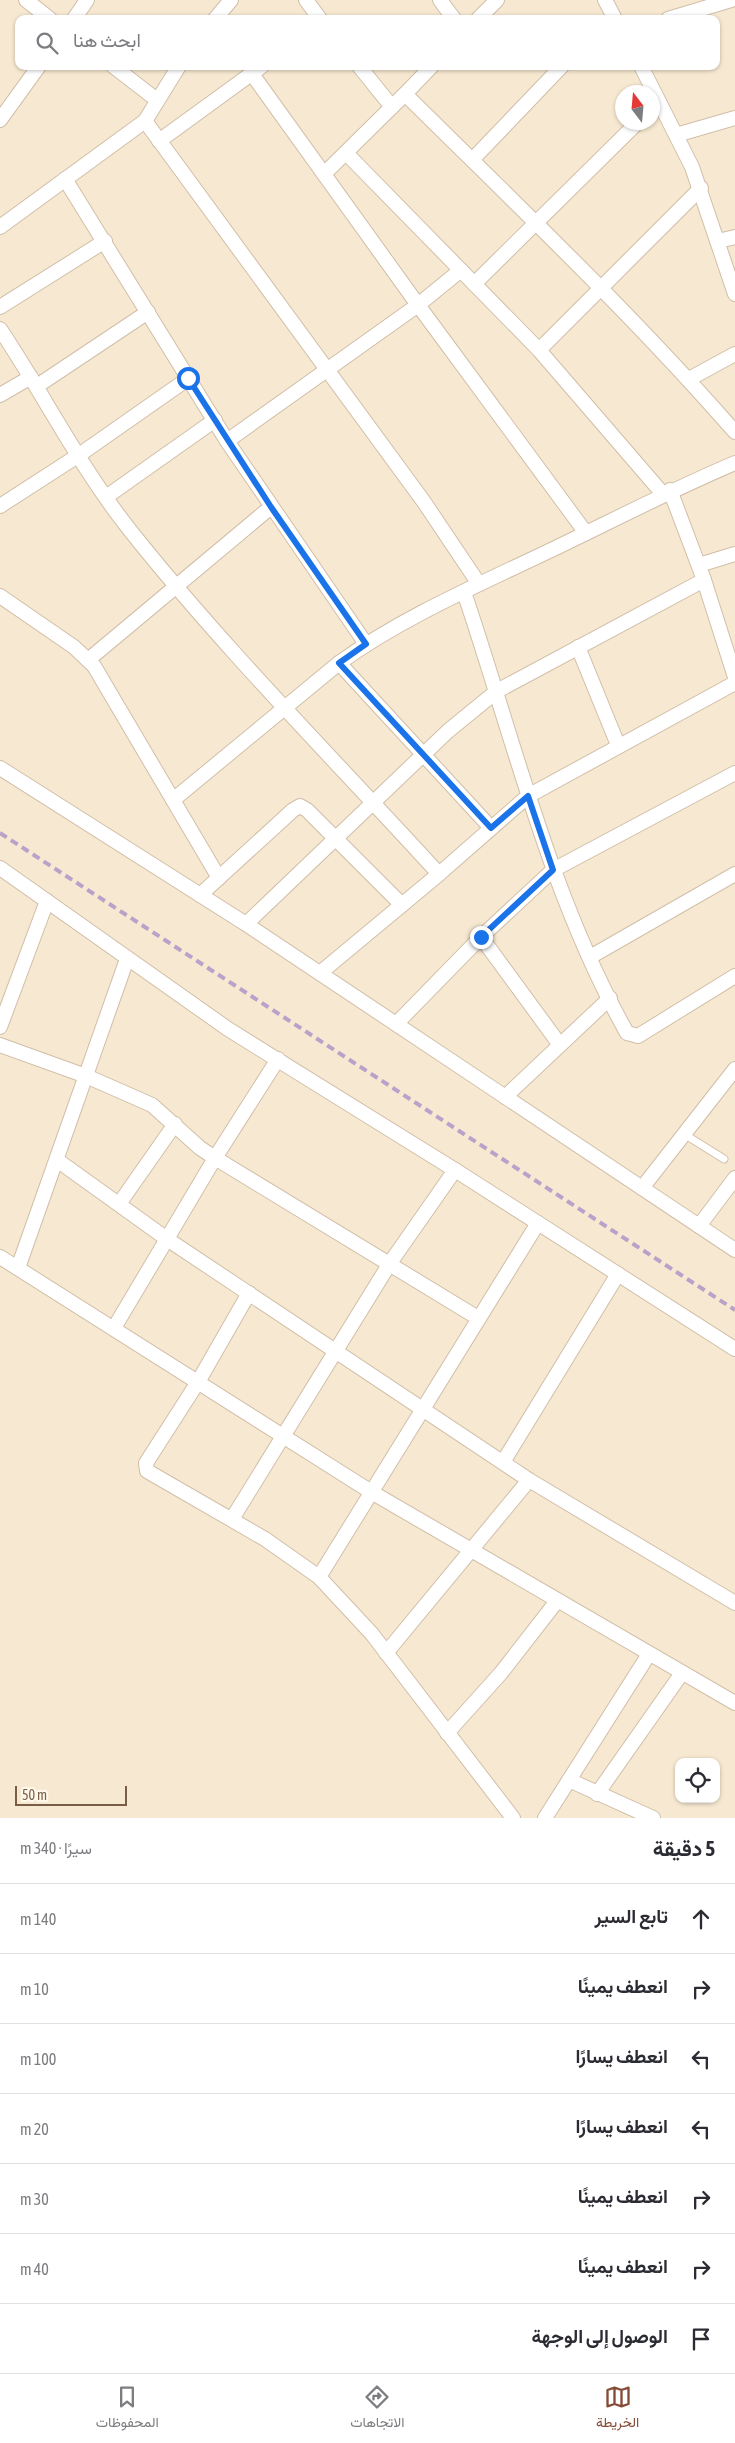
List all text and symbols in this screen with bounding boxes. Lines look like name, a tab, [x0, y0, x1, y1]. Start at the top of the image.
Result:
search box	[15, 15, 720, 70]
icon: search	[33, 29, 61, 57]
text: ابحث هنا	[73, 29, 141, 51]
north arrow	[615, 85, 660, 130]
route start	[177, 367, 200, 390]
route end	[470, 926, 493, 949]
map controls	[675, 1758, 720, 1803]
button: locate	[675, 1758, 720, 1803]
scale bar	[15, 1783, 128, 1806]
text: 50 m	[22, 1787, 47, 1803]
text: 5 دقيقة	[653, 1836, 715, 1860]
text: سيرًا · 340 m	[20, 1839, 92, 1857]
text: تابع السير	[595, 1905, 668, 1927]
icon: ahead	[687, 1905, 715, 1933]
text: 140 m	[20, 1910, 56, 1928]
text: انعطف يمينًا	[578, 1975, 668, 1997]
icon: right	[687, 1975, 715, 2003]
text: 10 m	[20, 1980, 49, 1998]
text: انعطف يسارًا	[575, 2045, 668, 2067]
icon: left	[687, 2045, 715, 2073]
text: 100 m	[20, 2050, 56, 2068]
text: انعطف يسارًا	[575, 2115, 668, 2137]
icon: left	[687, 2115, 715, 2143]
text: 20 m	[20, 2120, 49, 2138]
text: انعطف يمينًا	[578, 2185, 668, 2207]
icon: right	[687, 2185, 715, 2213]
text: 30 m	[20, 2190, 49, 2208]
text: انعطف يمينًا	[578, 2255, 668, 2277]
icon: right	[687, 2255, 715, 2283]
text: 40 m	[20, 2260, 49, 2278]
text: الوصول إلى الوجهة	[531, 2325, 668, 2347]
icon: arrive	[687, 2325, 715, 2353]
tab: المحفوظات	[96, 2383, 159, 2435]
tab: الاتجاهات	[350, 2383, 405, 2435]
tab: الخريطة	[596, 2383, 639, 2435]

